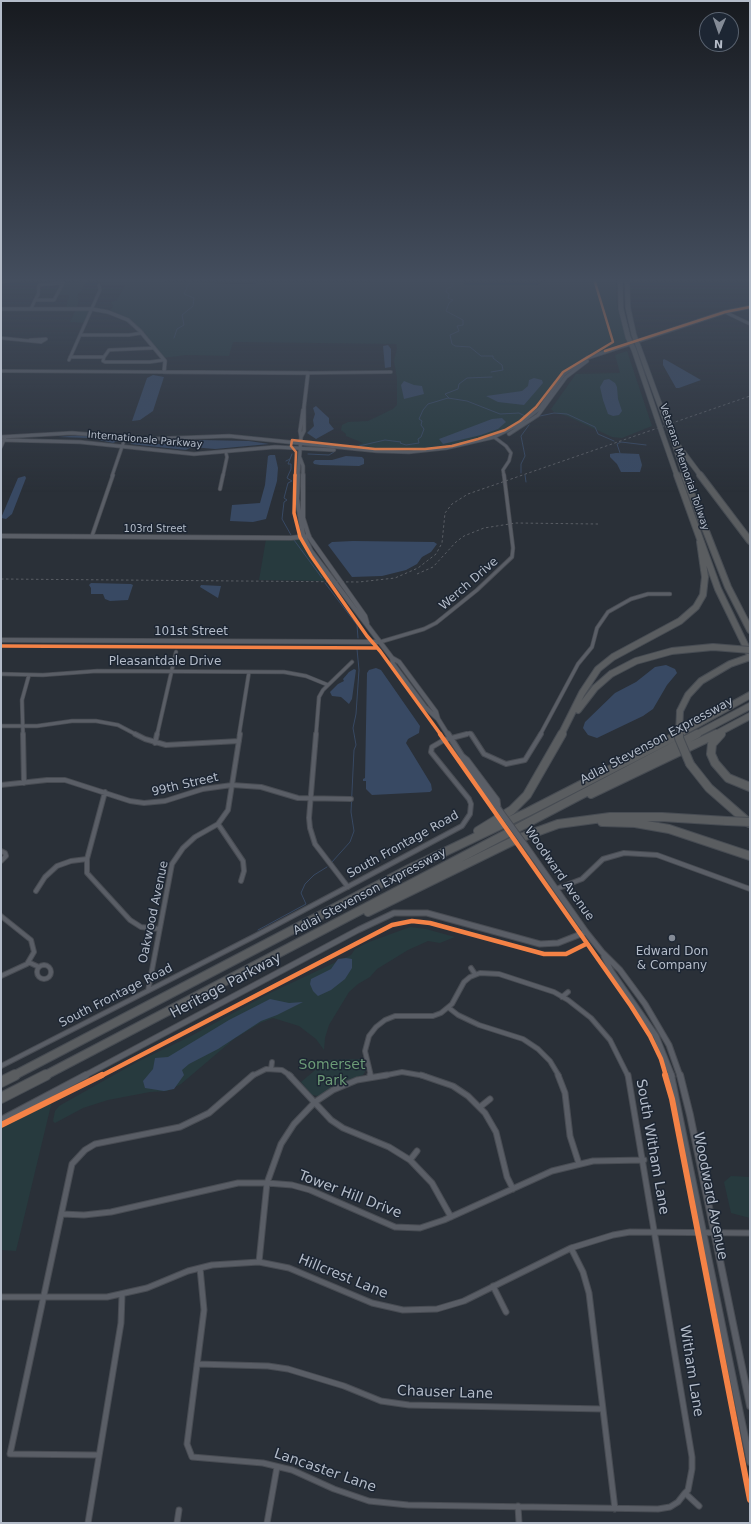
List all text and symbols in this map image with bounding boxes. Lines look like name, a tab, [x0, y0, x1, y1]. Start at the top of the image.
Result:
north arrow	[699, 12, 739, 52]
text: N	[714, 37, 723, 50]
street label: Veterans Memorial Tollway	[657, 402, 711, 532]
street label: Internationale Parkway	[87, 429, 203, 451]
street label: 103rd Street	[124, 523, 186, 535]
street label: Werch Drive	[437, 555, 501, 613]
street label: 101st Street	[154, 625, 228, 639]
street label: Pleasantdale Drive	[109, 655, 221, 669]
street label: Adlai Stevenson Expressway	[578, 694, 736, 788]
street label: 99th Street	[150, 770, 220, 800]
street label: South Frontage Road	[345, 808, 461, 882]
street label: Woodward Avenue	[521, 824, 597, 924]
street label: Adlai Stevenson Expressway	[291, 845, 449, 939]
street label: Oakwood Avenue	[136, 860, 172, 964]
marker: Edward Don & Company	[667, 933, 677, 943]
place label: Edward Don & Company	[636, 945, 708, 973]
street label: Heritage Parkway	[168, 950, 284, 1022]
street label: South Frontage Road	[57, 961, 175, 1031]
park label: Somerset Park	[299, 1057, 365, 1090]
street label: South Witham Lane	[632, 1078, 672, 1216]
street label: Woodward Avenue	[689, 1131, 731, 1261]
street label: Tower Hill Drive	[296, 1168, 404, 1222]
street label: Hillcrest Lane	[296, 1251, 390, 1303]
street label: Witham Lane	[675, 1324, 707, 1418]
street label: Chauser Lane	[397, 1383, 493, 1403]
street label: Lancaster Lane	[272, 1446, 378, 1496]

